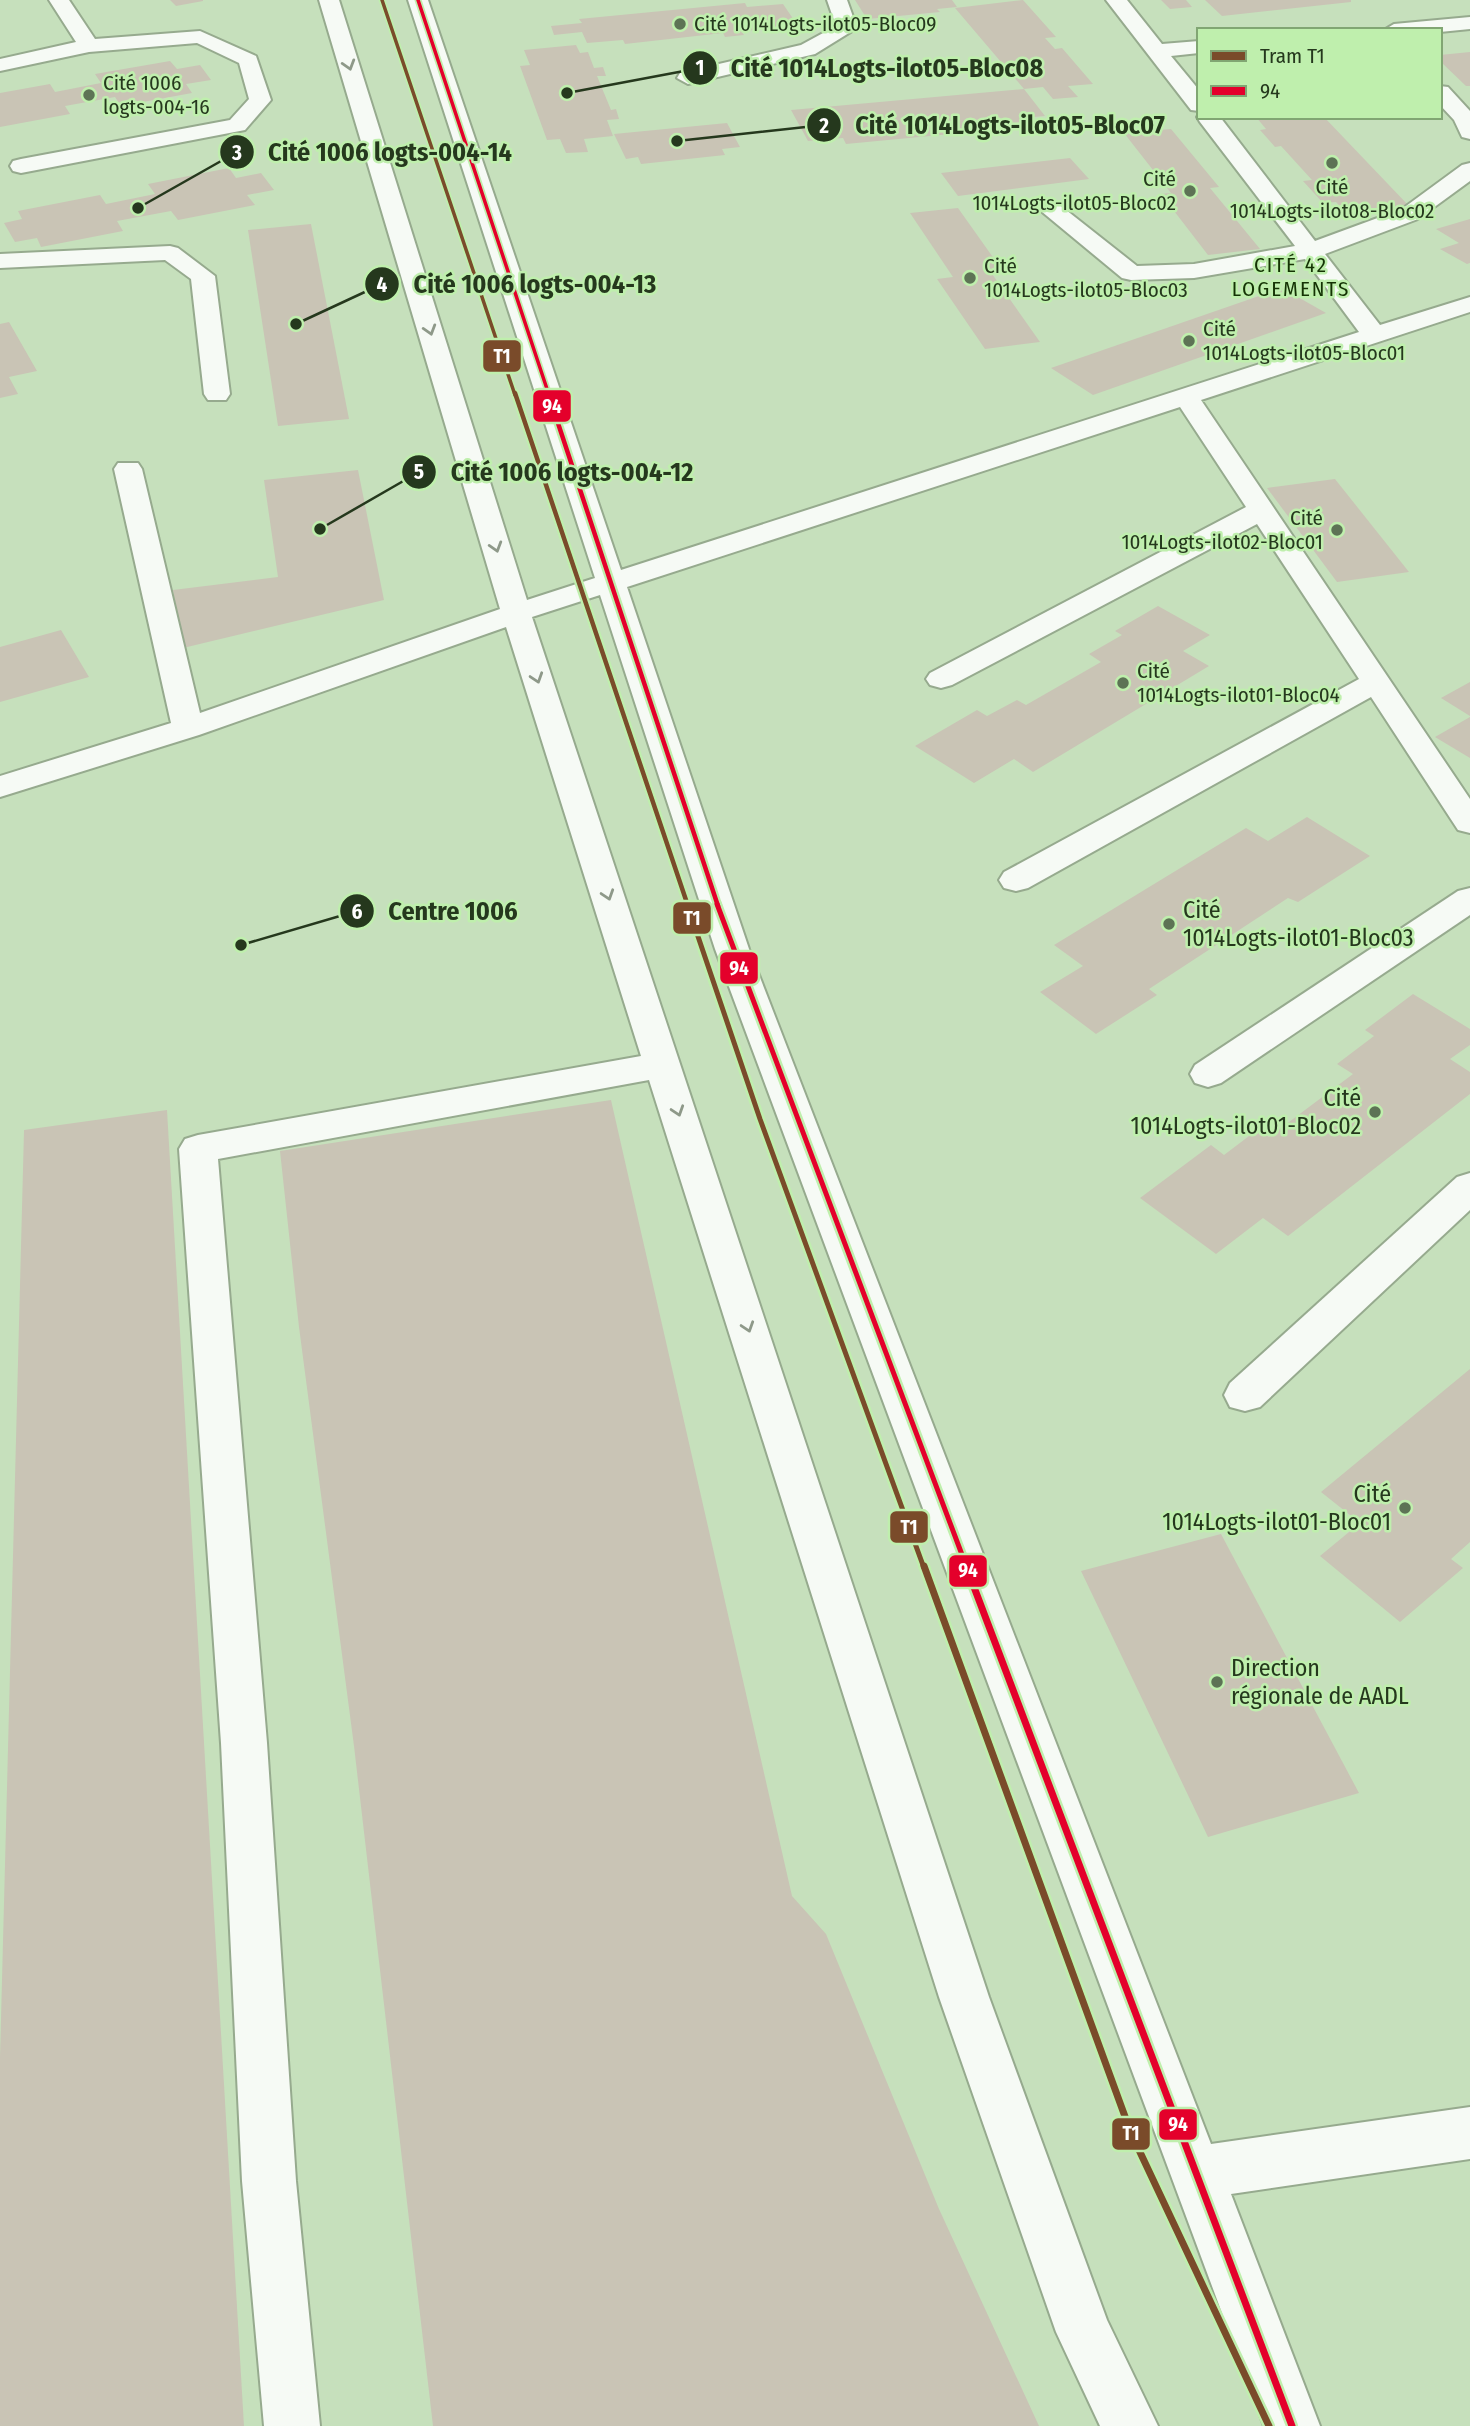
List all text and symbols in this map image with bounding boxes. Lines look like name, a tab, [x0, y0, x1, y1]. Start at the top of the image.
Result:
place label: Cité 1014Logts-ilot05-Bloc09	[694, 11, 936, 37]
marker: Cité 1014Logts-ilot05-Bloc09	[672, 16, 688, 32]
legend	[1197, 28, 1442, 119]
text: Tram T1	[1260, 43, 1325, 69]
callout: Cité 1014Logts-ilot05-Bloc08	[682, 44, 1058, 91]
text: Cité 1014Logts-ilot05-Bloc08	[731, 53, 1044, 84]
text: 1	[696, 55, 704, 81]
one-way arrow	[341, 59, 355, 71]
place label: Cité 1006 logts-004-16	[103, 70, 210, 120]
text: 94	[1260, 78, 1280, 104]
marker: Cité 1006 logts-004-16	[81, 87, 97, 103]
callout: Cité 1014Logts-ilot05-Bloc07	[806, 102, 1179, 149]
text: Cité 1014Logts-ilot05-Bloc07	[855, 110, 1165, 141]
text: 2	[818, 113, 829, 139]
callout: Cité 1006 logts-004-14	[219, 129, 526, 176]
text: Cité 1006 logts-004-14	[268, 137, 512, 168]
text: 3	[231, 140, 242, 166]
marker: Cité 1014Logts-ilot08-Bloc02	[1324, 155, 1340, 171]
place label: Cité 1014Logts-ilot05-Bloc02	[972, 166, 1176, 216]
place label: Cité 1014Logts-ilot08-Bloc02	[1230, 174, 1434, 224]
marker: Cité 1014Logts-ilot05-Bloc02	[1182, 183, 1198, 199]
district label: CITÉ 42 LOGEMENTS	[1232, 252, 1350, 302]
place label: Cité 1014Logts-ilot05-Bloc03	[984, 253, 1188, 303]
callout: Cité 1006 logts-004-13	[365, 261, 671, 308]
text: Cité 1006 logts-004-13	[414, 269, 656, 300]
marker: Cité 1014Logts-ilot05-Bloc03	[962, 270, 978, 286]
text: 4	[377, 272, 388, 298]
place label: Cité 1014Logts-ilot05-Bloc01	[1203, 316, 1405, 366]
one-way arrow	[421, 323, 436, 335]
marker: Cité 1014Logts-ilot05-Bloc01	[1181, 333, 1197, 349]
line badge: T1	[482, 339, 522, 373]
text: T1	[493, 345, 511, 368]
line badge: 94	[532, 389, 572, 423]
text: 94	[542, 395, 562, 418]
callout: Cité 1006 logts-004-12	[402, 449, 707, 496]
text: Cité 1006 logts-004-12	[451, 457, 693, 488]
text: 5	[414, 459, 424, 485]
place label: Cité 1014Logts-ilot02-Bloc01	[1121, 505, 1323, 555]
marker: Cité 1014Logts-ilot02-Bloc01	[1329, 522, 1345, 538]
one-way arrow	[488, 541, 502, 553]
place label: Cité 1014Logts-ilot01-Bloc04	[1137, 658, 1340, 708]
one-way arrow	[529, 672, 543, 684]
marker: Cité 1014Logts-ilot01-Bloc04	[1115, 675, 1131, 691]
callout: Centre 1006	[339, 888, 532, 935]
one-way arrow	[599, 888, 614, 900]
text: Centre 1006	[388, 896, 518, 927]
place label: Cité 1014Logts-ilot01-Bloc03	[1183, 896, 1414, 952]
text: 6	[352, 899, 363, 925]
line badge: T1	[672, 901, 712, 935]
text: T1	[683, 907, 701, 930]
marker: Cité 1014Logts-ilot01-Bloc03	[1161, 916, 1177, 932]
line badge: 94	[719, 951, 759, 985]
text: 94	[729, 957, 749, 980]
place label: Cité 1014Logts-ilot01-Bloc02	[1131, 1084, 1361, 1140]
marker: Cité 1014Logts-ilot01-Bloc02	[1367, 1104, 1383, 1120]
one-way arrow	[669, 1105, 684, 1117]
one-way arrow	[739, 1321, 754, 1333]
place label: Cité 1014Logts-ilot01-Bloc01	[1162, 1480, 1391, 1536]
marker: Cité 1014Logts-ilot01-Bloc01	[1397, 1500, 1413, 1516]
line badge: T1	[889, 1510, 929, 1544]
text: T1	[900, 1516, 918, 1539]
line badge: 94	[948, 1554, 988, 1588]
text: 94	[958, 1559, 978, 1582]
place label: Direction régionale de AADL	[1231, 1654, 1409, 1710]
marker: Direction régionale de AADL	[1209, 1674, 1225, 1690]
line badge: 94	[1158, 2108, 1198, 2141]
text: 94	[1168, 2113, 1188, 2136]
line badge: T1	[1111, 2117, 1151, 2151]
text: T1	[1122, 2122, 1140, 2145]

